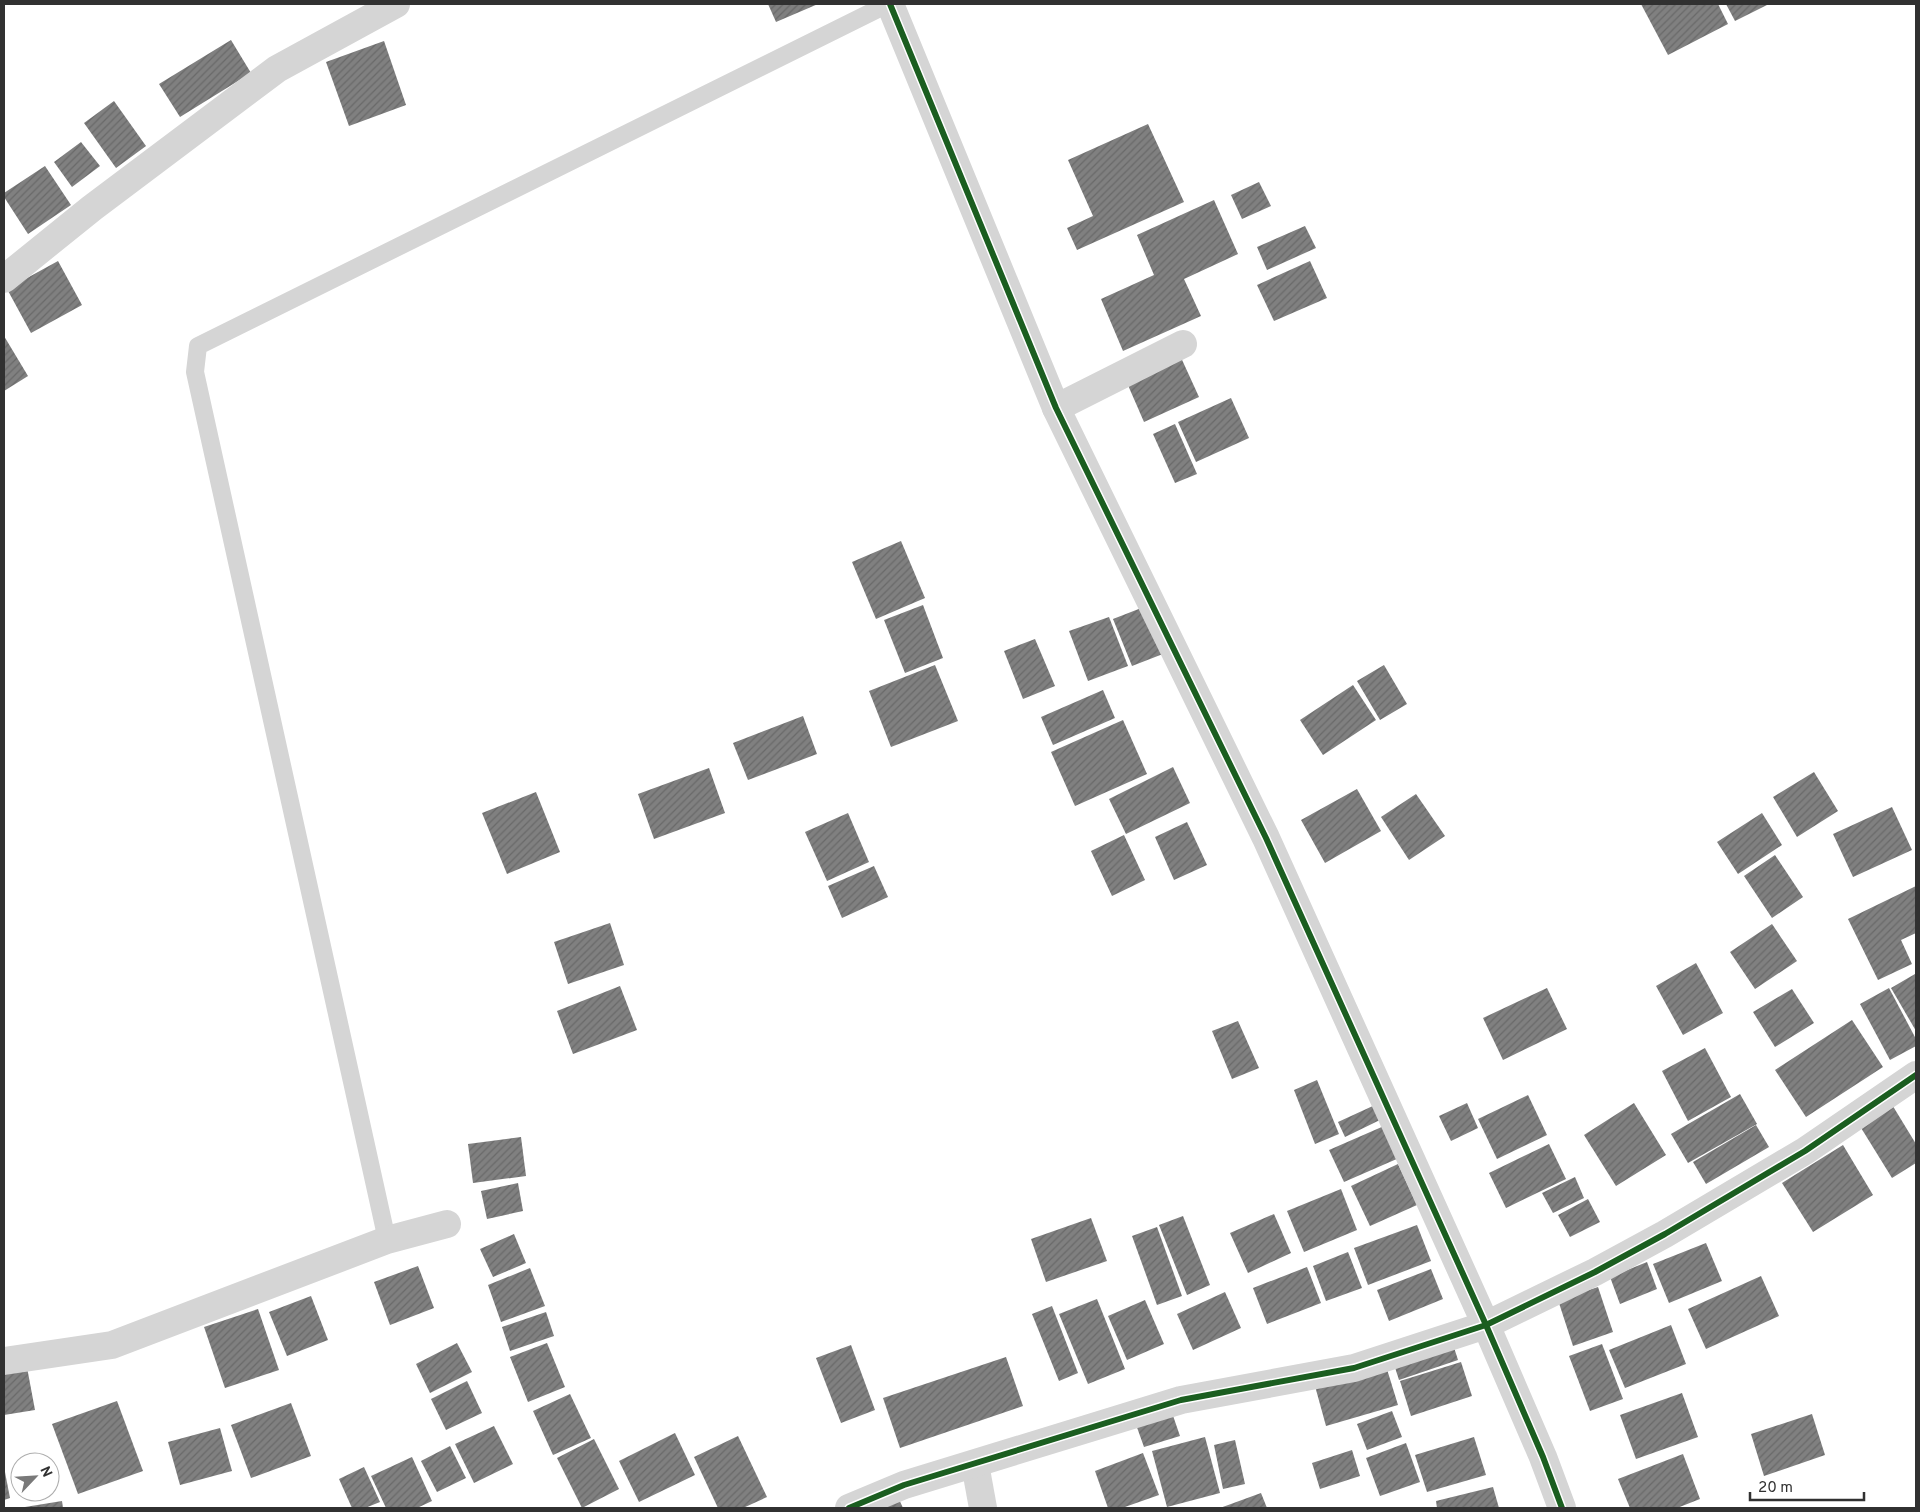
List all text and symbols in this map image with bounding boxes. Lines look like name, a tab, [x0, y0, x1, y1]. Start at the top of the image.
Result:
north arrow	[10, 1452, 60, 1502]
text: N	[36, 1464, 55, 1480]
scale bar	[1750, 1470, 1864, 1502]
text: 20 m	[1758, 1479, 1793, 1498]

